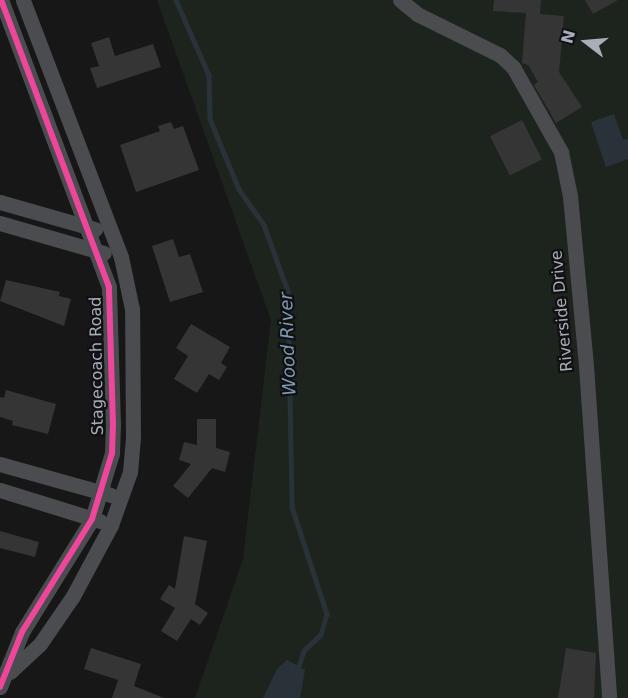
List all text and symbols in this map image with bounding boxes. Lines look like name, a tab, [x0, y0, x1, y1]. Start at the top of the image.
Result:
north arrow	[556, 12, 616, 72]
text: N	[557, 28, 579, 46]
street label: Riverside Drive	[547, 249, 577, 373]
water label: Wood River	[275, 292, 301, 396]
street label: Stagecoach Road	[86, 296, 108, 436]

